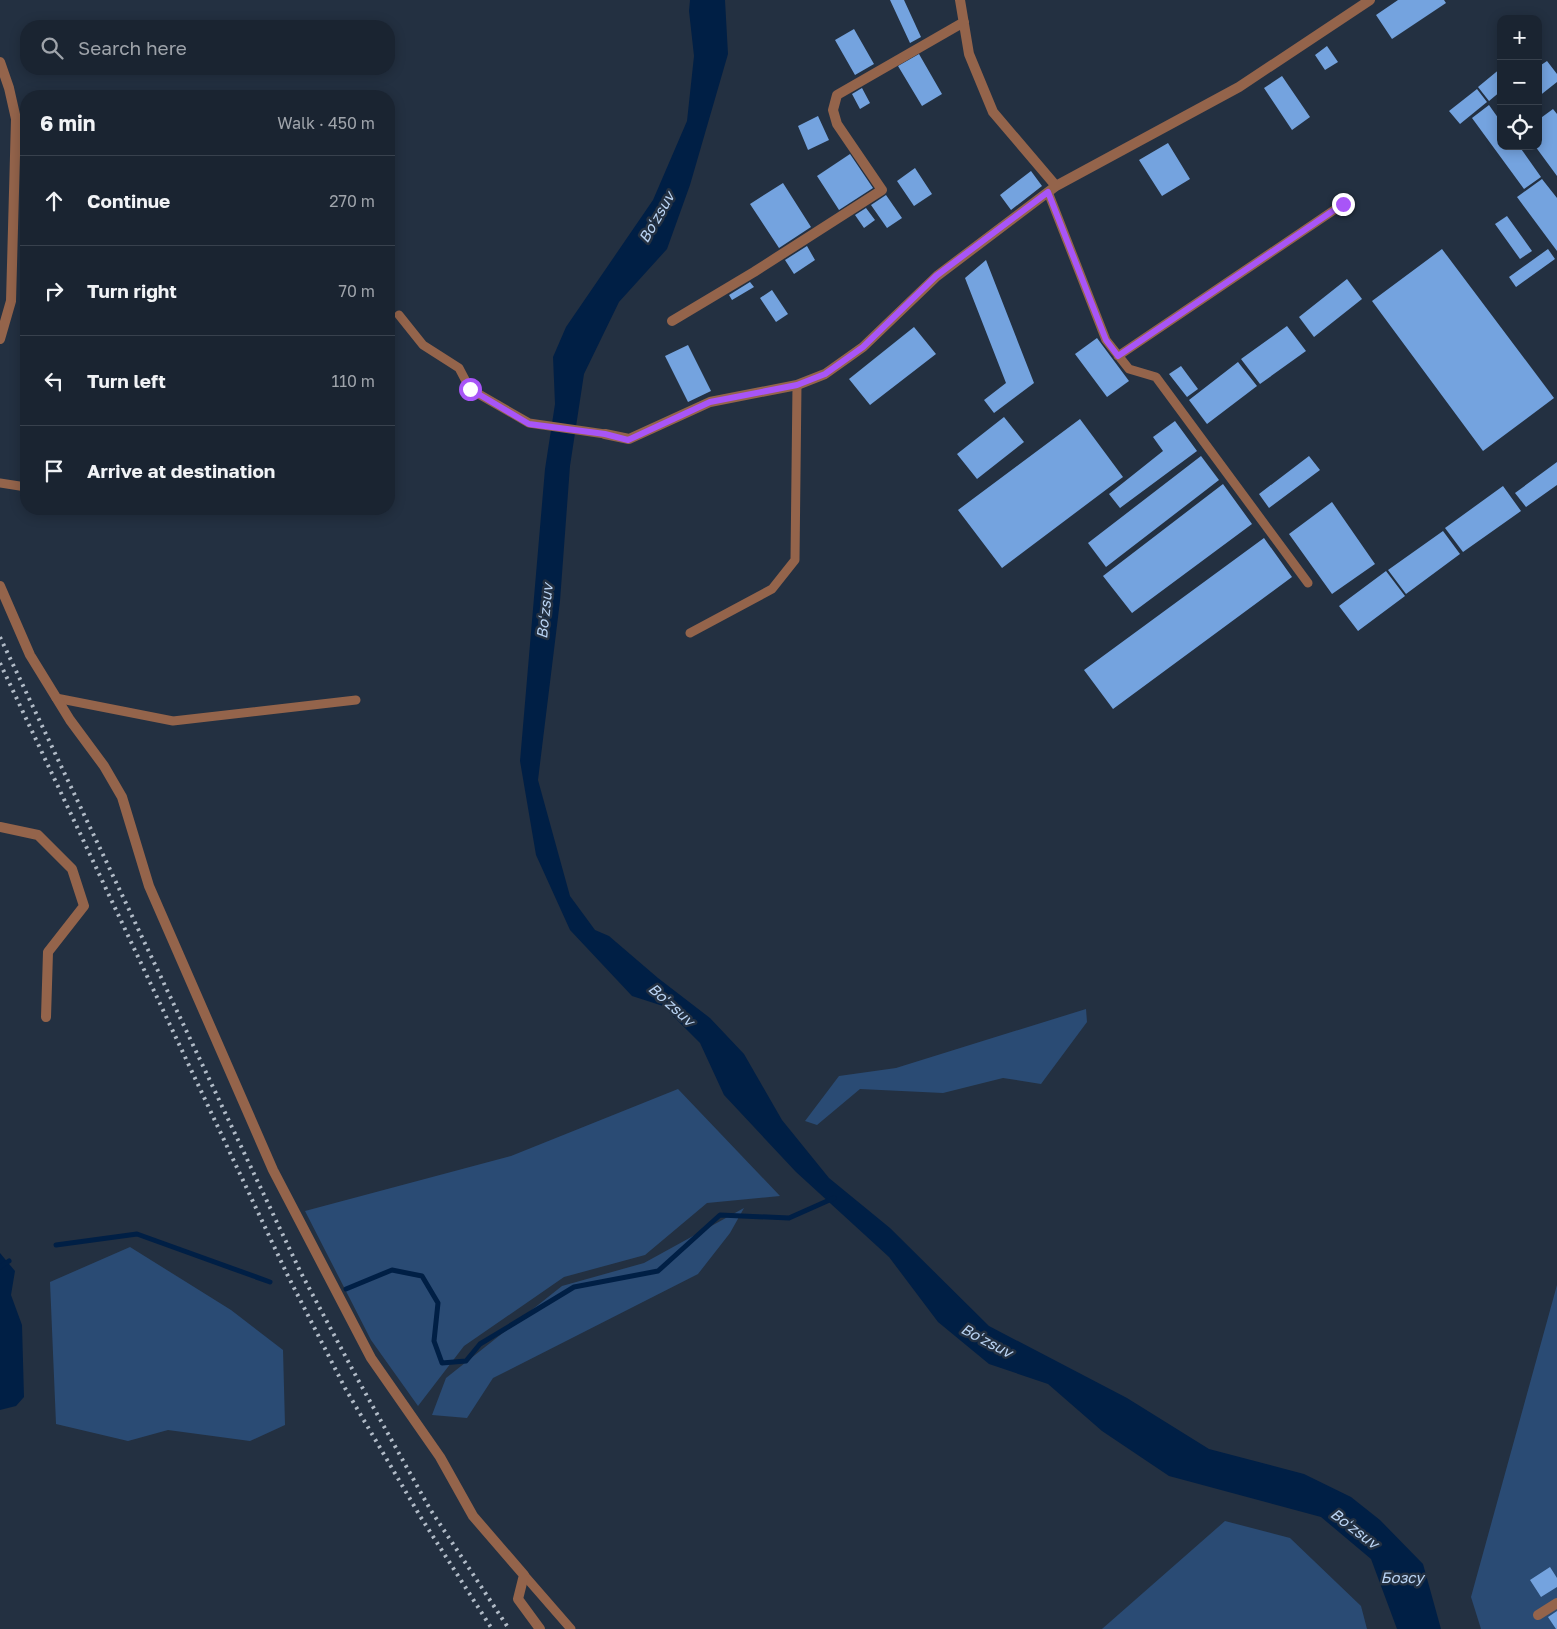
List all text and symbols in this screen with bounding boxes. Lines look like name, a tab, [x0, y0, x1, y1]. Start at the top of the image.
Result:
map controls	[1497, 15, 1542, 150]
button: +	[1497, 15, 1542, 60]
search box	[20, 20, 395, 75]
icon: search	[38, 34, 66, 62]
text: Search here	[78, 36, 187, 59]
button: −	[1497, 60, 1542, 105]
button: locate	[1497, 105, 1542, 150]
text: 6 min	[40, 110, 95, 136]
text: Walk · 450 m	[277, 113, 375, 133]
water label: Boʻzsuv	[634, 186, 679, 246]
icon: ahead	[40, 187, 68, 215]
text: Continue	[87, 189, 170, 212]
text: 270 m	[329, 191, 375, 211]
route end	[1332, 193, 1355, 216]
icon: right	[40, 277, 68, 305]
text: Turn right	[87, 279, 177, 302]
text: 70 m	[338, 281, 375, 301]
icon: left	[40, 367, 68, 395]
text: Turn left	[87, 369, 166, 392]
text: 110 m	[331, 371, 375, 391]
route start	[459, 378, 482, 401]
icon: arrive	[40, 457, 68, 485]
text: Arrive at destination	[87, 459, 275, 482]
water label: Boʻzsuv	[532, 580, 556, 640]
water label: Boʻzsuv	[645, 979, 701, 1031]
water label: Boʻzsuv	[958, 1319, 1018, 1362]
water label: Boʻzsuv	[1327, 1504, 1385, 1553]
water label: Бозсу	[1380, 1568, 1426, 1587]

